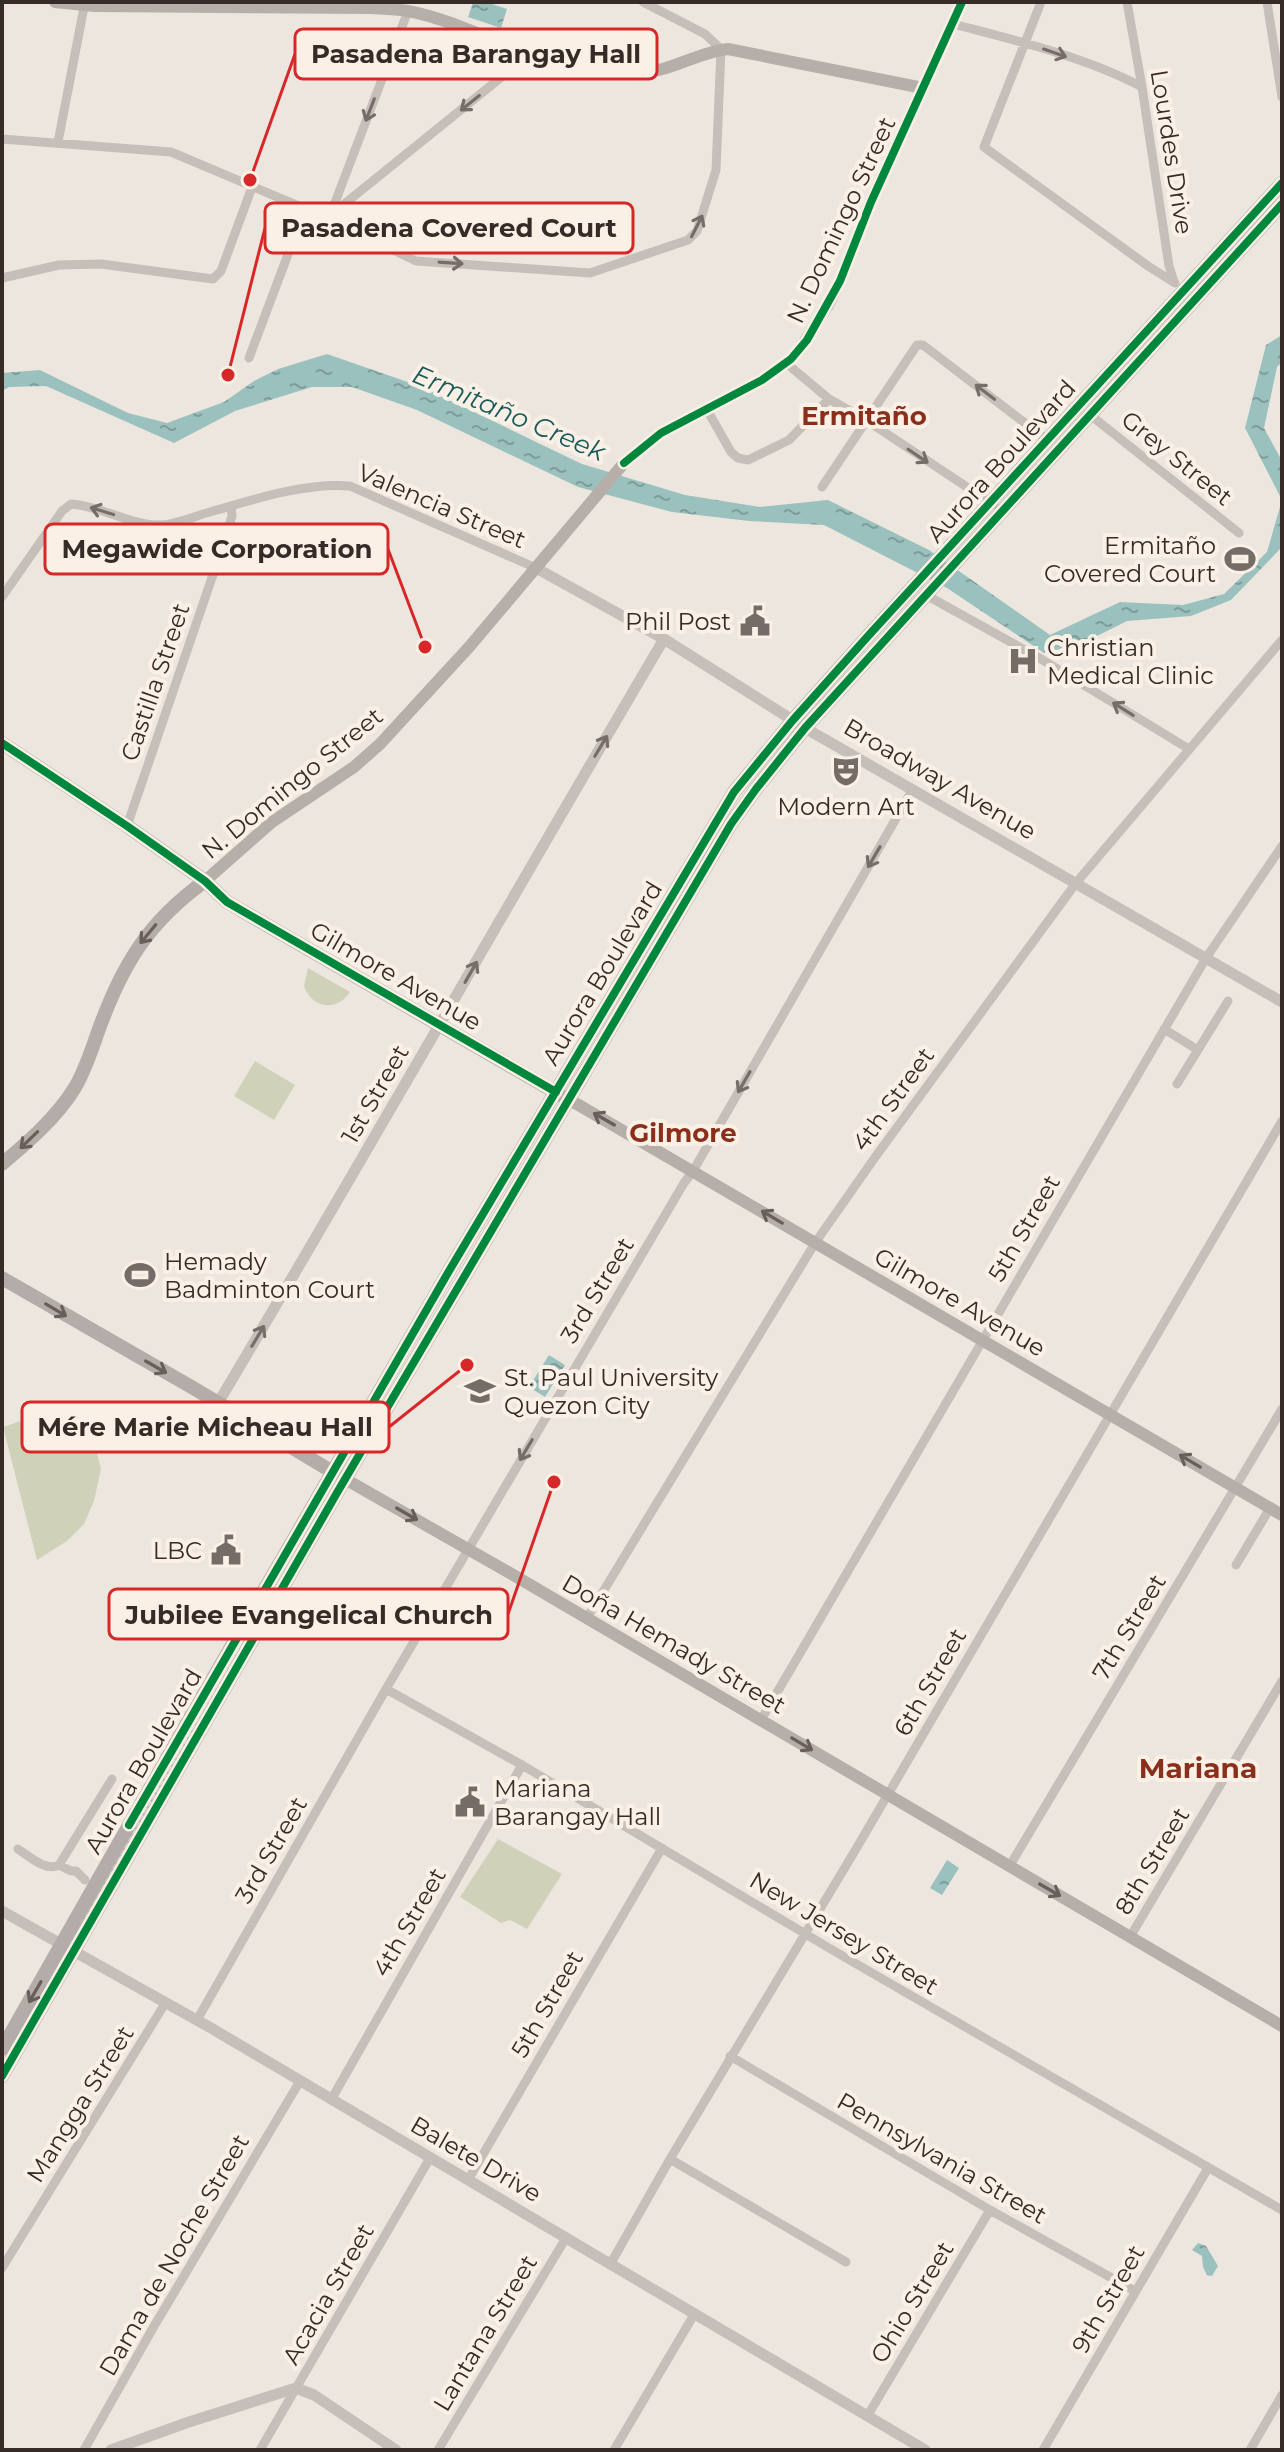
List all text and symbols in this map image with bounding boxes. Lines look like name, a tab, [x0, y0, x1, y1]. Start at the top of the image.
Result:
callout: Pasadena Barangay Hall	[295, 29, 657, 79]
text: Pasadena Barangay Hall	[311, 38, 641, 70]
one-way arrow	[1042, 47, 1067, 62]
street label: Lourdes Drive	[1145, 68, 1199, 236]
one-way arrow	[460, 94, 481, 112]
one-way arrow	[362, 97, 376, 122]
street label: N. Domingo Street	[780, 112, 902, 328]
callout: Pasadena Covered Court	[265, 203, 633, 253]
text: Pasadena Covered Court	[281, 212, 617, 244]
one-way arrow	[689, 215, 705, 238]
one-way arrow	[437, 256, 464, 271]
water label: Ermitaño Creek	[408, 358, 612, 469]
street label: Aurora Boulevard	[920, 374, 1082, 548]
one-way arrow	[975, 384, 996, 401]
district label: Ermitaño	[801, 400, 927, 432]
street label: Grey Street	[1116, 405, 1238, 512]
one-way arrow	[907, 447, 929, 464]
street label: Valencia Street	[354, 458, 531, 555]
one-way arrow	[90, 503, 115, 517]
callout: Megawide Corporation	[45, 524, 388, 574]
place label: Ermitaño Covered Court	[1044, 531, 1216, 588]
text: Megawide Corporation	[62, 533, 372, 565]
sports icon: Ermitaño Covered Court	[1223, 542, 1257, 576]
street label: Castilla Street	[114, 599, 196, 765]
public building icon: Phil Post	[738, 604, 772, 638]
place label: Phil Post	[625, 607, 731, 636]
place label: Christian Medical Clinic	[1047, 633, 1214, 690]
hospital icon: Christian Medical Clinic	[1006, 644, 1040, 678]
one-way arrow	[1112, 700, 1135, 716]
street label: N. Domingo Street	[196, 701, 388, 865]
street label: Broadway Avenue	[839, 712, 1041, 846]
one-way arrow	[593, 735, 609, 758]
theatre icon: Modern Art	[829, 754, 863, 788]
place label: Modern Art	[777, 792, 915, 821]
one-way arrow	[866, 845, 882, 868]
street label: Aurora Boulevard	[536, 876, 668, 1070]
street label: Gilmore Avenue	[305, 915, 487, 1037]
one-way arrow	[139, 923, 157, 944]
one-way arrow	[464, 960, 479, 984]
street label: 1st Street	[335, 1039, 415, 1148]
street label: 4th Street	[846, 1041, 940, 1156]
one-way arrow	[736, 1070, 752, 1093]
one-way arrow	[592, 1111, 616, 1127]
district label: Gilmore	[629, 1117, 737, 1149]
one-way arrow	[19, 1130, 39, 1149]
street label: 5th Street	[982, 1169, 1066, 1287]
one-way arrow	[761, 1209, 784, 1225]
street label: 3rd Street	[554, 1232, 640, 1348]
street label: Gilmore Avenue	[869, 1241, 1051, 1363]
place label: Hemady Badminton Court	[164, 1247, 375, 1304]
sports icon: Hemady Badminton Court	[123, 1258, 157, 1292]
one-way arrow	[44, 1302, 67, 1318]
one-way arrow	[250, 1325, 266, 1348]
one-way arrow	[144, 1359, 167, 1375]
place label: St. Paul University Quezon City	[504, 1363, 718, 1420]
school or university icon: St. Paul University Quezon City	[463, 1374, 497, 1408]
callout: Mére Marie Micheau Hall	[22, 1402, 389, 1452]
text: Mére Marie Micheau Hall	[37, 1411, 373, 1443]
one-way arrow	[518, 1438, 534, 1461]
one-way arrow	[1179, 1453, 1202, 1469]
one-way arrow	[395, 1507, 418, 1523]
public building icon: LBC	[209, 1533, 243, 1567]
place label: LBC	[153, 1536, 202, 1565]
street label: Doña Hemady Street	[557, 1568, 791, 1720]
street label: 7th Street	[1086, 1568, 1172, 1685]
callout: Jubilee Evangelical Church	[109, 1589, 508, 1639]
text: Jubilee Evangelical Church	[124, 1599, 493, 1631]
street label: 6th Street	[888, 1623, 973, 1741]
street label: Aurora Boulevard	[78, 1663, 208, 1859]
one-way arrow	[789, 1737, 813, 1752]
district label: Mariana	[1139, 1751, 1257, 1785]
place label: Mariana Barangay Hall	[494, 1774, 661, 1831]
public building icon: Mariana Barangay Hall	[453, 1785, 487, 1819]
street label: 3rd Street	[229, 1791, 313, 1908]
street label: 8th Street	[1109, 1802, 1195, 1920]
street label: 4th Street	[366, 1862, 452, 1982]
street label: New Jersey Street	[744, 1865, 944, 2001]
one-way arrow	[1038, 1882, 1061, 1898]
street label: 5th Street	[505, 1945, 589, 2063]
one-way arrow	[27, 1979, 42, 2003]
street label: Mangga Street	[20, 2020, 140, 2188]
street label: Pennsylvania Street	[832, 2086, 1052, 2230]
street label: Balete Drive	[405, 2110, 547, 2208]
street label: Dama de Noche Street	[93, 2129, 255, 2381]
street label: Acacia Street	[276, 2218, 380, 2369]
street label: Ohio Street	[864, 2236, 960, 2368]
street label: 9th Street	[1066, 2240, 1151, 2358]
street label: Lantana Street	[427, 2249, 543, 2416]

